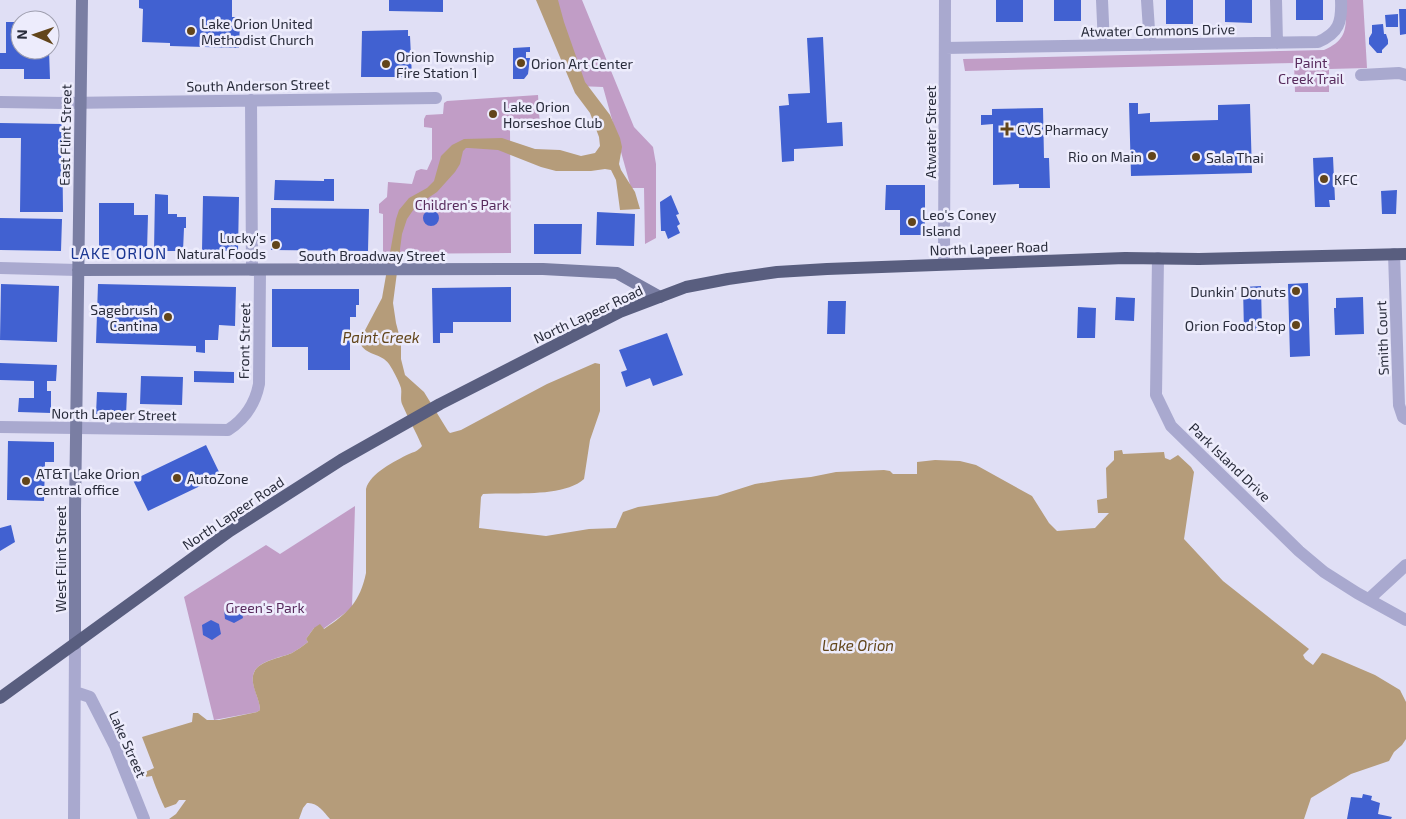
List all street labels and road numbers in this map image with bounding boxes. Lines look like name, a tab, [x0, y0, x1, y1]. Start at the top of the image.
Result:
street label: Atwater Commons Drive	[1081, 20, 1235, 40]
street label: South Anderson Street	[186, 75, 330, 95]
street label: East Flint Street	[56, 84, 74, 186]
street label: Atwater Street	[922, 85, 939, 179]
street label: North Lapeer Road	[929, 237, 1049, 259]
street label: South Broadway Street	[299, 247, 445, 264]
street label: North Lapeer Road	[531, 281, 645, 347]
street label: Smith Court	[1372, 300, 1392, 376]
street label: Front Street	[235, 303, 253, 379]
street label: North Lapeer Street	[51, 404, 177, 424]
street label: Park Island Drive	[1186, 419, 1274, 505]
street label: North Lapeer Road	[179, 473, 287, 553]
street label: West Flint Street	[52, 506, 69, 612]
street label: Lake Street	[106, 708, 150, 780]

